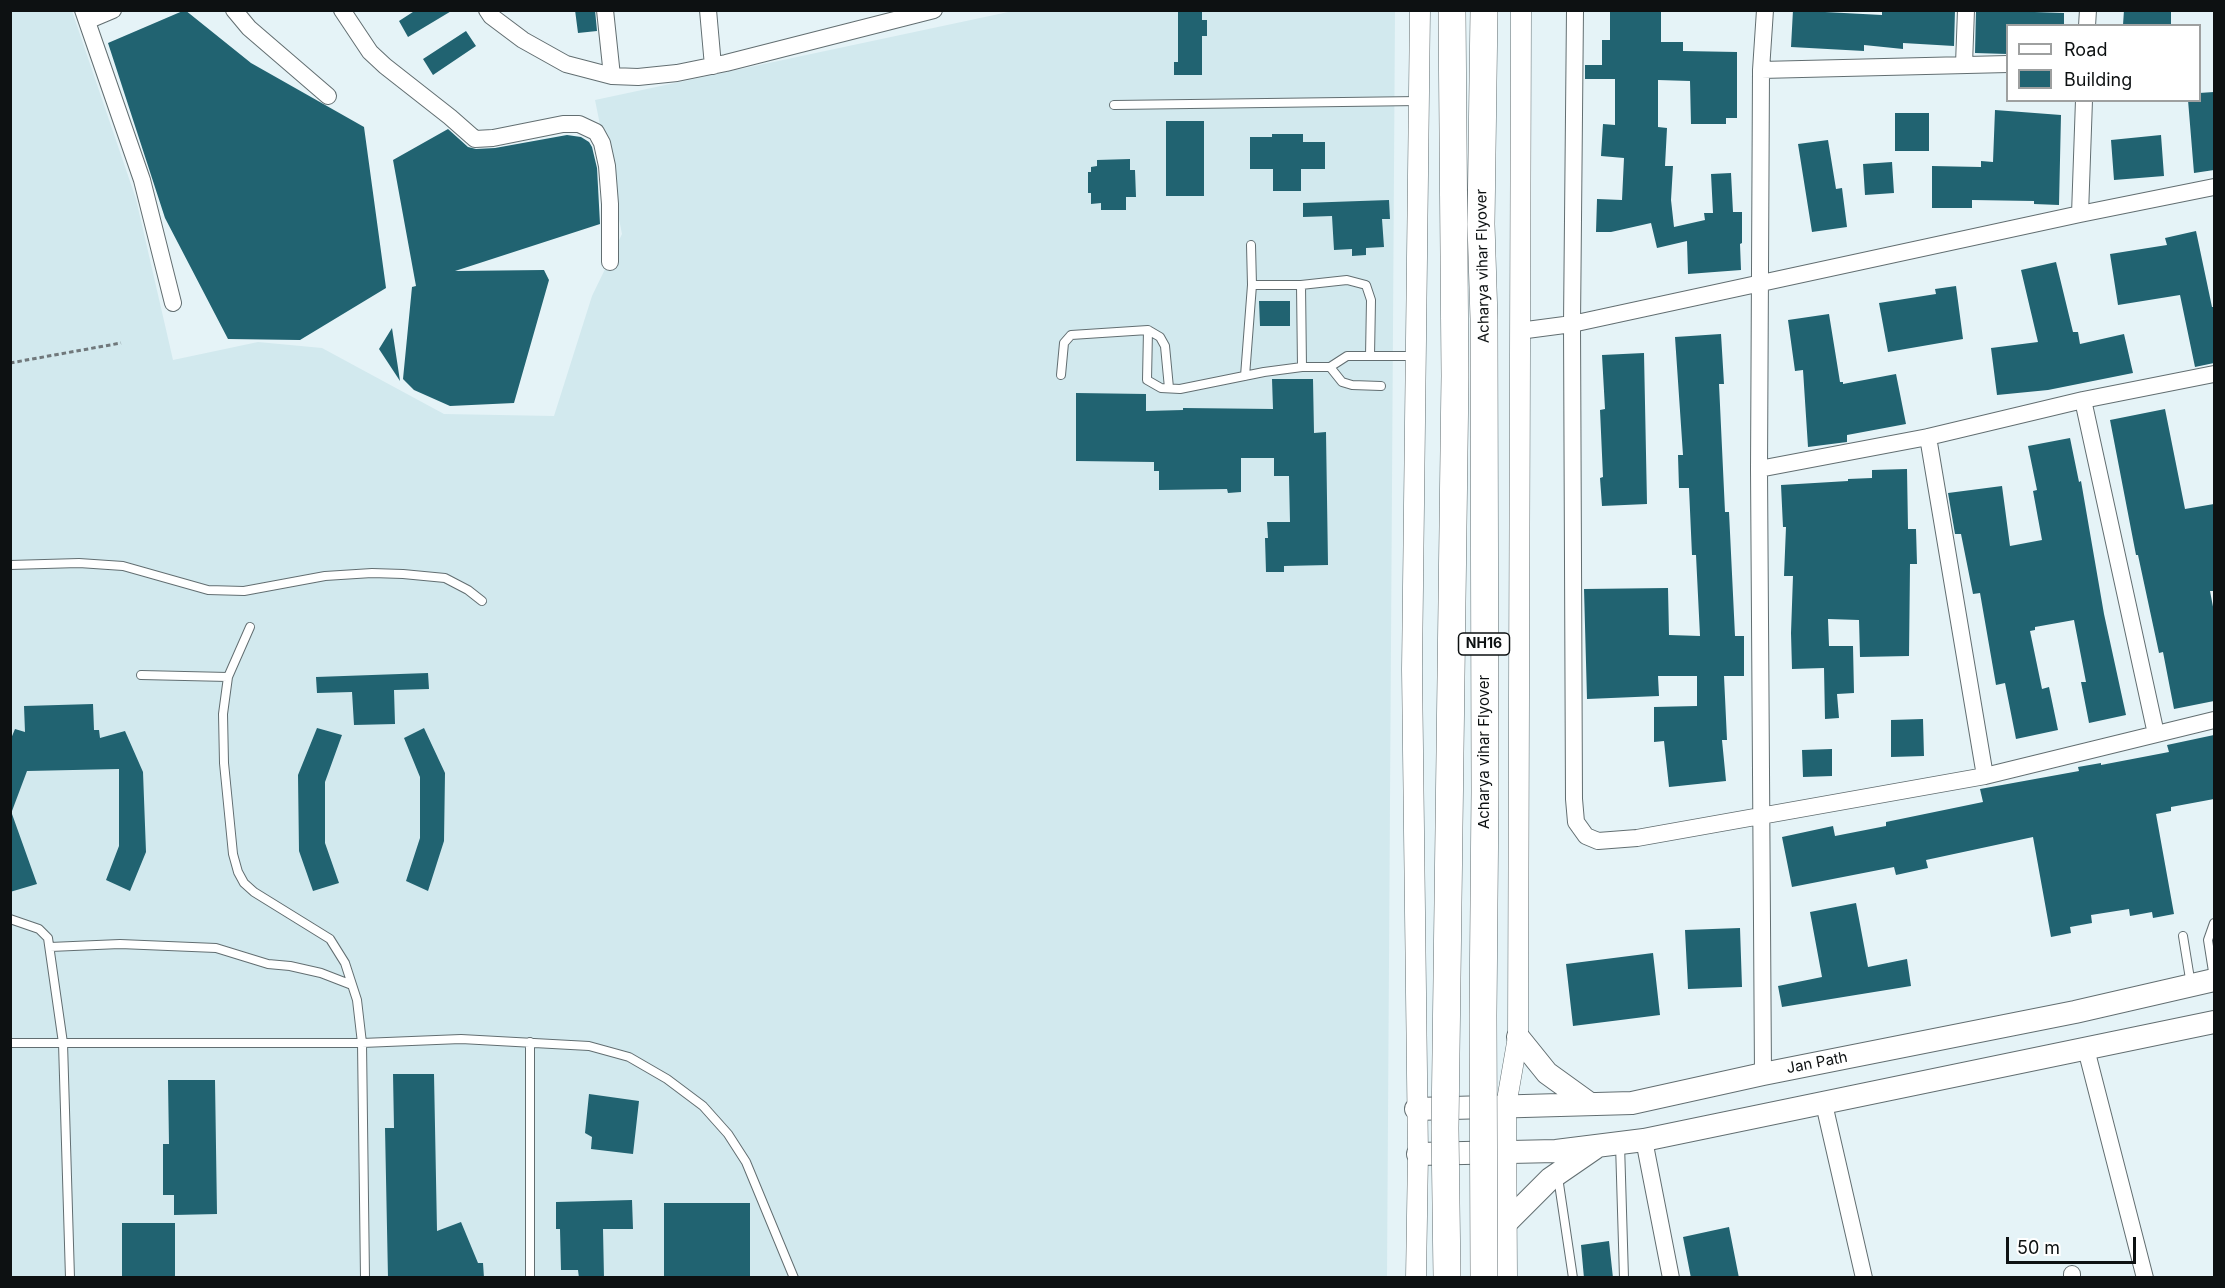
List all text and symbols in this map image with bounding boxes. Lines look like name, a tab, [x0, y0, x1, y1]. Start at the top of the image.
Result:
legend	[2006, 24, 2201, 102]
text: Road	[2064, 39, 2107, 60]
text: Building	[2064, 69, 2132, 90]
street label: Acharya vihar Flyover	[1473, 189, 1493, 343]
road number: NH16	[1458, 633, 1510, 655]
street label: Acharya vihar Flyover	[1475, 675, 1493, 829]
street label: Jan Path	[1785, 1048, 1849, 1078]
scale bar	[2009, 1225, 2140, 1263]
text: 50 m	[2017, 1237, 2060, 1258]

